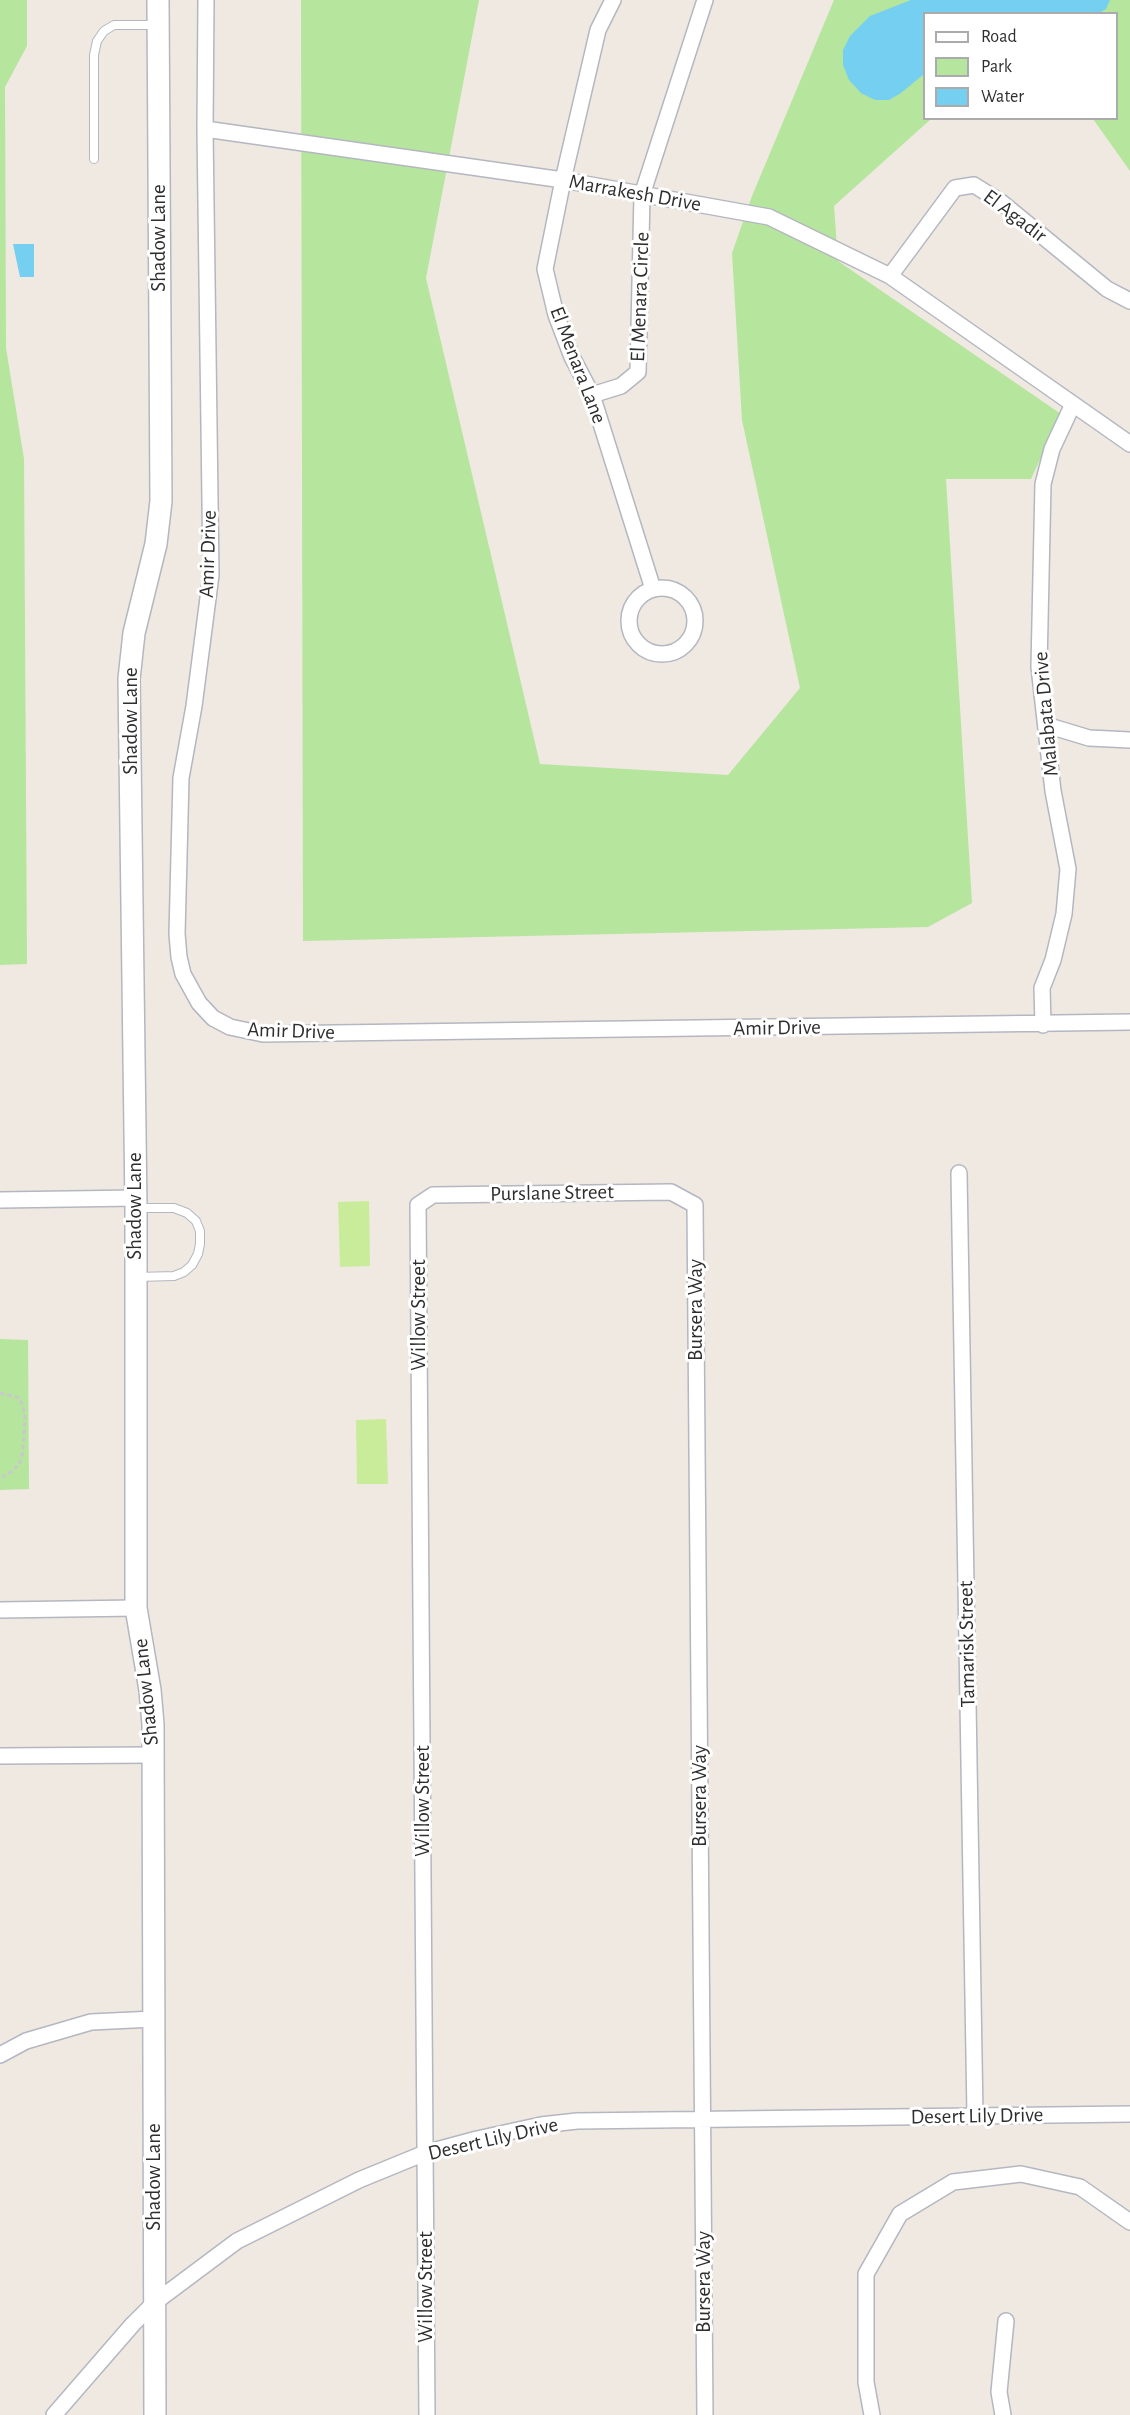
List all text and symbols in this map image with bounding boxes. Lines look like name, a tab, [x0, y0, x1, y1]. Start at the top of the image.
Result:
legend	[923, 12, 1118, 120]
text: Road	[981, 28, 1017, 46]
text: Park	[981, 58, 1012, 76]
text: Water	[981, 88, 1024, 106]
street label: Marrakesh Drive	[567, 169, 703, 217]
street label: Shadow Lane	[146, 184, 172, 292]
street label: El Agadir	[978, 184, 1052, 248]
street label: El Menara Circle	[625, 231, 655, 363]
street label: El Menara Lane	[544, 303, 612, 427]
street label: Amir Drive	[194, 510, 222, 598]
street label: Malabata Drive	[1028, 651, 1064, 777]
street label: Shadow Lane	[118, 667, 144, 775]
street label: Amir Drive	[733, 1015, 821, 1041]
street label: Amir Drive	[247, 1017, 335, 1045]
street label: Shadow Lane	[122, 1152, 148, 1260]
street label: Purslane Street	[490, 1179, 614, 1207]
street label: Willow Street	[406, 1259, 432, 1371]
street label: Bursera Way	[683, 1259, 709, 1361]
street label: Tamarisk Street	[953, 1580, 981, 1708]
street label: Shadow Lane	[128, 1637, 164, 1747]
street label: Willow Street	[410, 1745, 436, 1857]
street label: Bursera Way	[687, 1745, 713, 1847]
street label: Desert Lily Drive	[910, 2102, 1044, 2130]
street label: Desert Lily Drive	[425, 2112, 561, 2166]
street label: Shadow Lane	[141, 2123, 167, 2231]
street label: Willow Street	[413, 2231, 439, 2343]
street label: Bursera Way	[691, 2231, 717, 2333]

